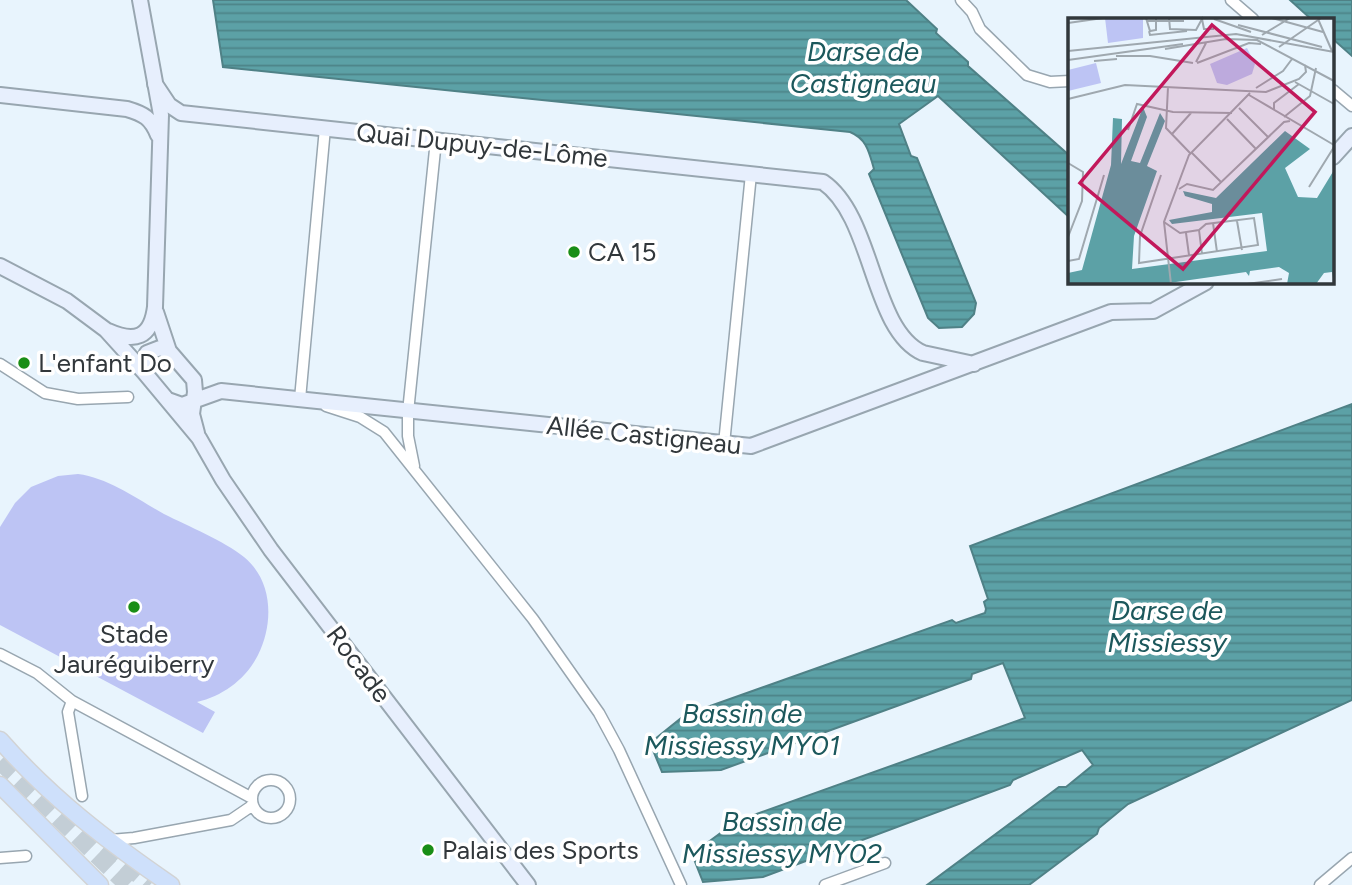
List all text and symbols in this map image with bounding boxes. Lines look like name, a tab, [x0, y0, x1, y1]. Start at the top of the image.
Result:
inset map	[1068, 18, 1334, 284]
water label: Darse de Castigneau	[790, 34, 936, 100]
street label: Quai Dupuy-de-Lôme	[355, 116, 609, 174]
place label: CA 15	[588, 236, 656, 268]
marker: CA 15	[566, 244, 582, 260]
place label: L'enfant Do	[38, 347, 172, 379]
marker: L'enfant Do	[16, 355, 32, 371]
street label: Allée Castigneau	[545, 409, 743, 461]
water label: Darse de Missiessy	[1107, 593, 1228, 659]
marker: Stade Jauréguiberry	[126, 599, 142, 615]
place label: Stade Jauréguiberry	[54, 618, 215, 680]
street label: Rocade	[320, 619, 398, 709]
water label: Bassin de Missiessy MY01	[644, 696, 840, 762]
water label: Bassin de Missiessy MY02	[682, 804, 883, 870]
place label: Palais des Sports	[442, 834, 639, 866]
marker: Palais des Sports	[420, 842, 436, 858]

